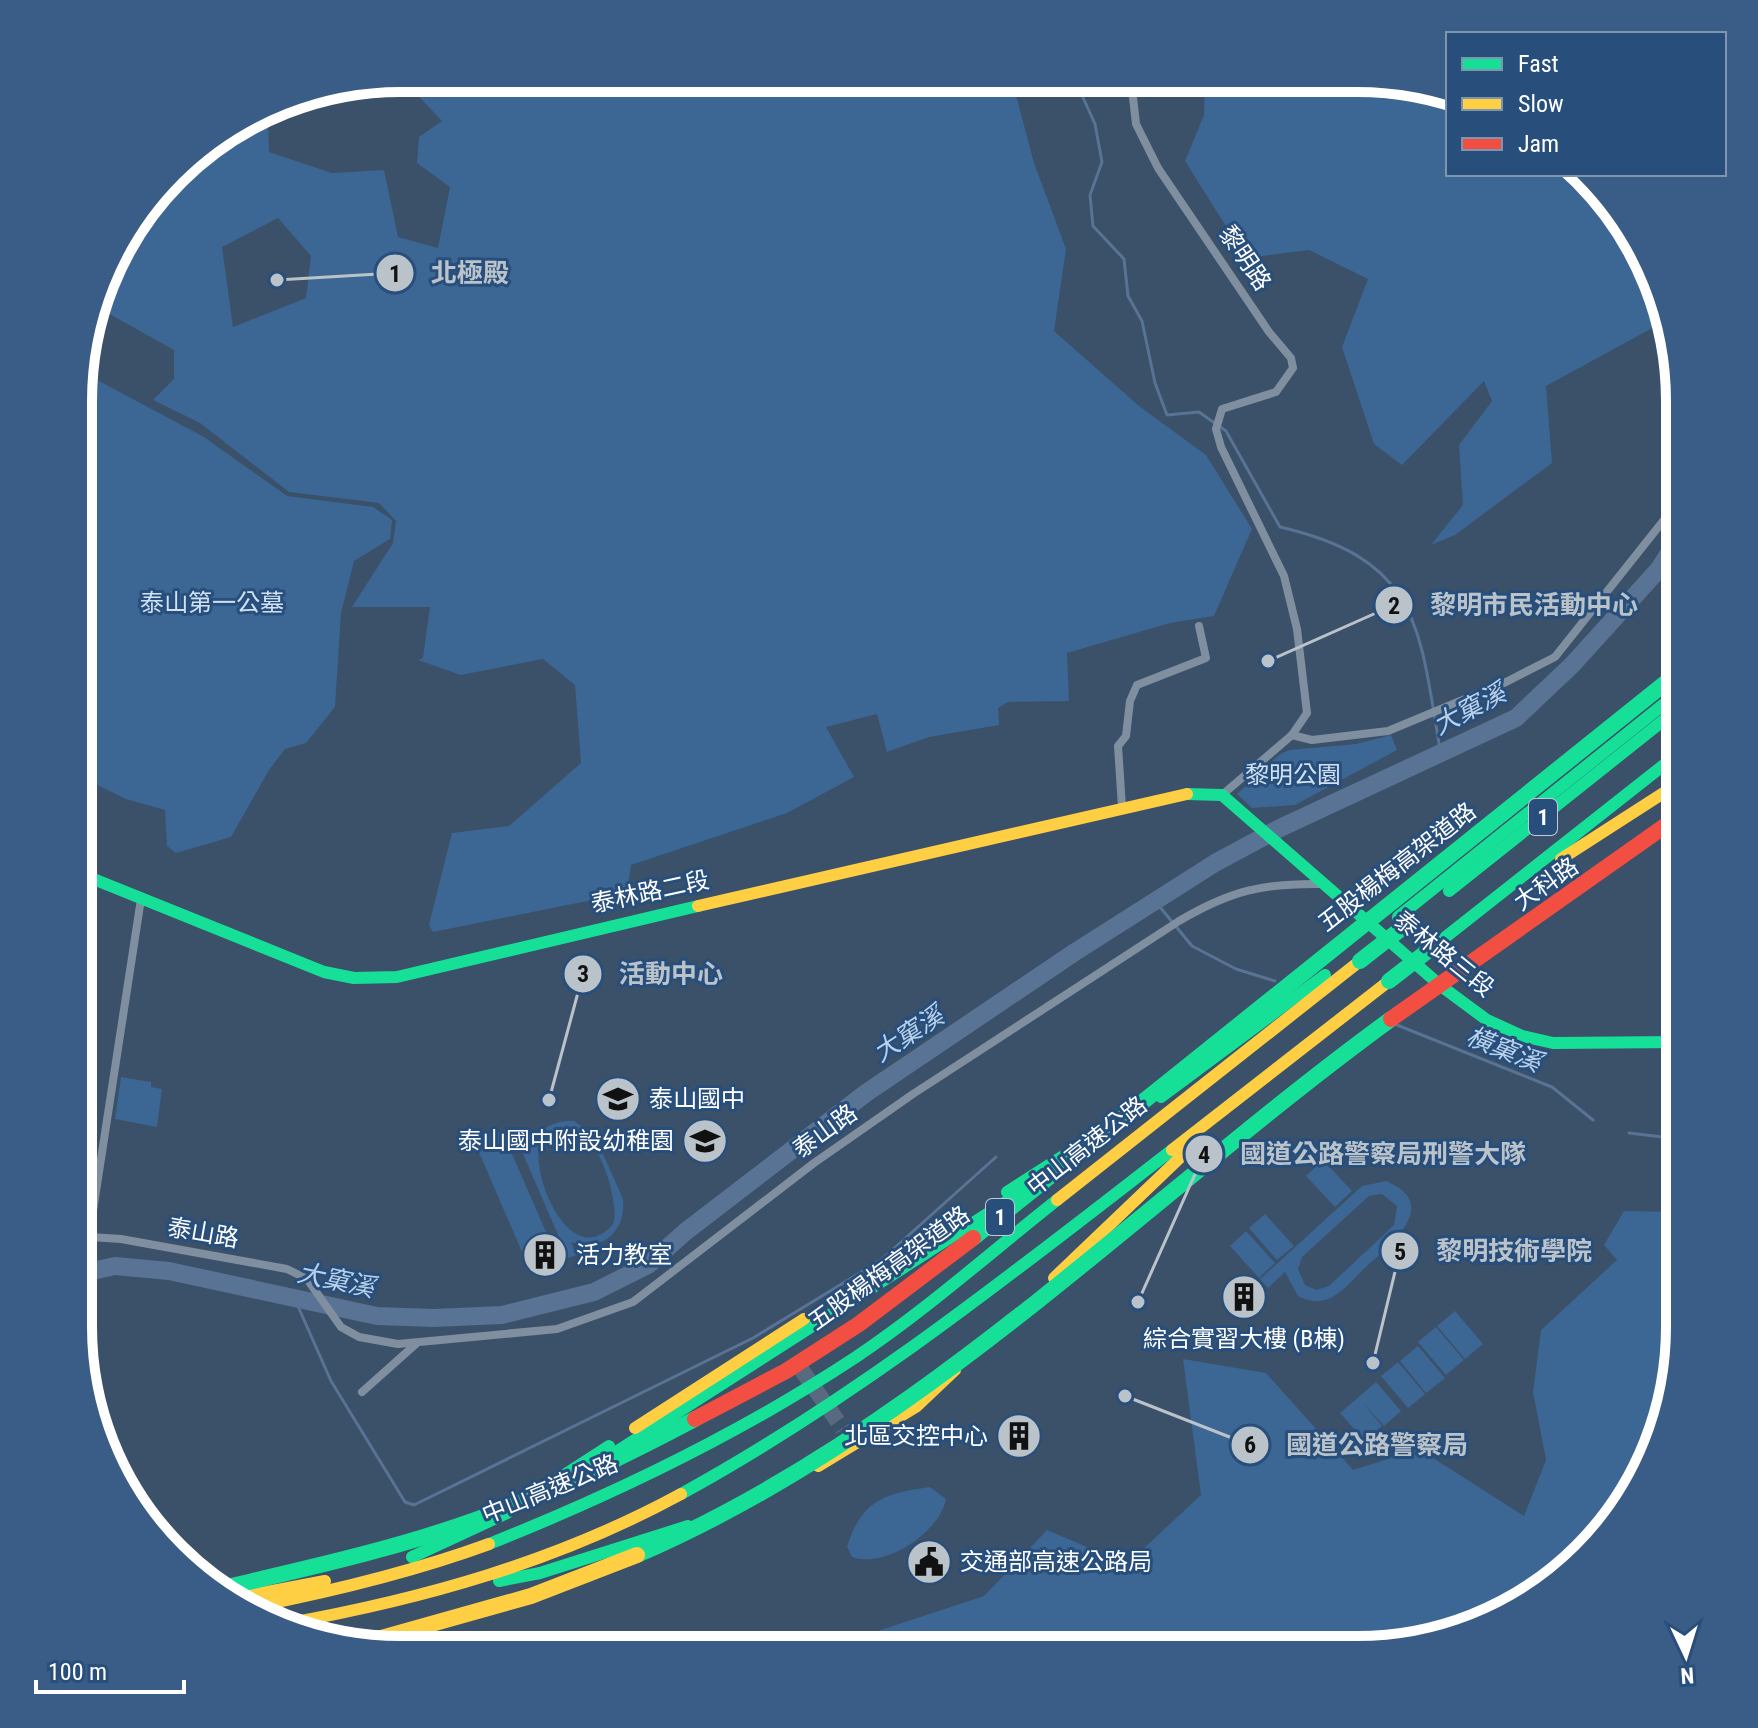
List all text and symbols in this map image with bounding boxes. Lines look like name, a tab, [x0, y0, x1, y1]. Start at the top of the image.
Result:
legend	[1446, 32, 1726, 176]
text: Fast	[1518, 50, 1559, 78]
text: Slow	[1518, 90, 1564, 118]
text: Jam	[1518, 130, 1559, 158]
street label: 黎明路	[1213, 220, 1277, 296]
callout: 北極殿	[375, 248, 525, 298]
text: 北極殿	[431, 258, 509, 288]
text: 1	[389, 260, 401, 288]
callout: 黎明市民活動中心	[1374, 580, 1654, 630]
park label: 泰山第一公墓	[140, 589, 284, 617]
text: 黎明市民活動中心	[1430, 590, 1638, 620]
text: 2	[1388, 592, 1400, 620]
water label: 大窠溪	[1428, 676, 1514, 741]
park label: 黎明公園	[1245, 761, 1341, 789]
street label: 五股楊梅高架道路	[1313, 797, 1481, 937]
road number: 1	[1529, 799, 1557, 835]
street label: 大科路	[1508, 852, 1584, 916]
street label: 泰林路二段	[588, 866, 712, 918]
street label: 泰林路三段	[1389, 905, 1499, 1003]
callout: 活動中心	[563, 949, 739, 999]
text: 活動中心	[619, 959, 723, 989]
text: 3	[577, 960, 589, 988]
water label: 大窠溪	[867, 998, 952, 1068]
water label: 橫窠溪	[1462, 1020, 1549, 1079]
school or university icon: 泰山國中	[594, 1075, 642, 1123]
place label: 泰山國中	[649, 1085, 745, 1113]
street label: 中山高速公路	[1022, 1091, 1152, 1201]
street label: 泰山路	[788, 1099, 862, 1163]
school or university icon: 泰山國中附設幼稚園	[681, 1117, 729, 1165]
place label: 泰山國中附設幼稚園	[458, 1127, 674, 1155]
callout: 國道公路警察局刑警大隊	[1184, 1129, 1542, 1179]
text: 國道公路警察局刑警大隊	[1240, 1139, 1526, 1169]
text: 4	[1198, 1141, 1210, 1169]
road number: 1	[986, 1199, 1014, 1235]
street label: 五股楊梅高架道路	[803, 1200, 975, 1336]
street label: 泰山路	[165, 1213, 241, 1253]
callout: 黎明技術學院	[1380, 1226, 1608, 1276]
building icon: 活力教室	[521, 1231, 569, 1279]
text: 黎明技術學院	[1436, 1236, 1592, 1266]
text: 5	[1394, 1238, 1406, 1266]
place label: 活力教室	[576, 1241, 672, 1269]
water label: 大窠溪	[295, 1257, 381, 1304]
building icon: 綜合實習大樓 (B棟)	[1220, 1273, 1268, 1321]
place label: 綜合實習大樓 (B棟)	[1143, 1325, 1345, 1353]
building icon: 北區交控中心	[995, 1412, 1043, 1460]
callout: 國道公路警察局	[1230, 1420, 1484, 1470]
place label: 北區交控中心	[844, 1422, 988, 1450]
text: 國道公路警察局	[1286, 1430, 1468, 1460]
text: 6	[1244, 1431, 1256, 1459]
street label: 中山高速公路	[478, 1449, 622, 1529]
public building icon: 交通部高速公路局	[905, 1538, 953, 1586]
place label: 交通部高速公路局	[960, 1548, 1152, 1576]
north arrow	[1646, 1616, 1726, 1696]
scale bar	[36, 1644, 184, 1694]
text: 100 m	[48, 1658, 107, 1686]
text: N	[1680, 1663, 1695, 1688]

